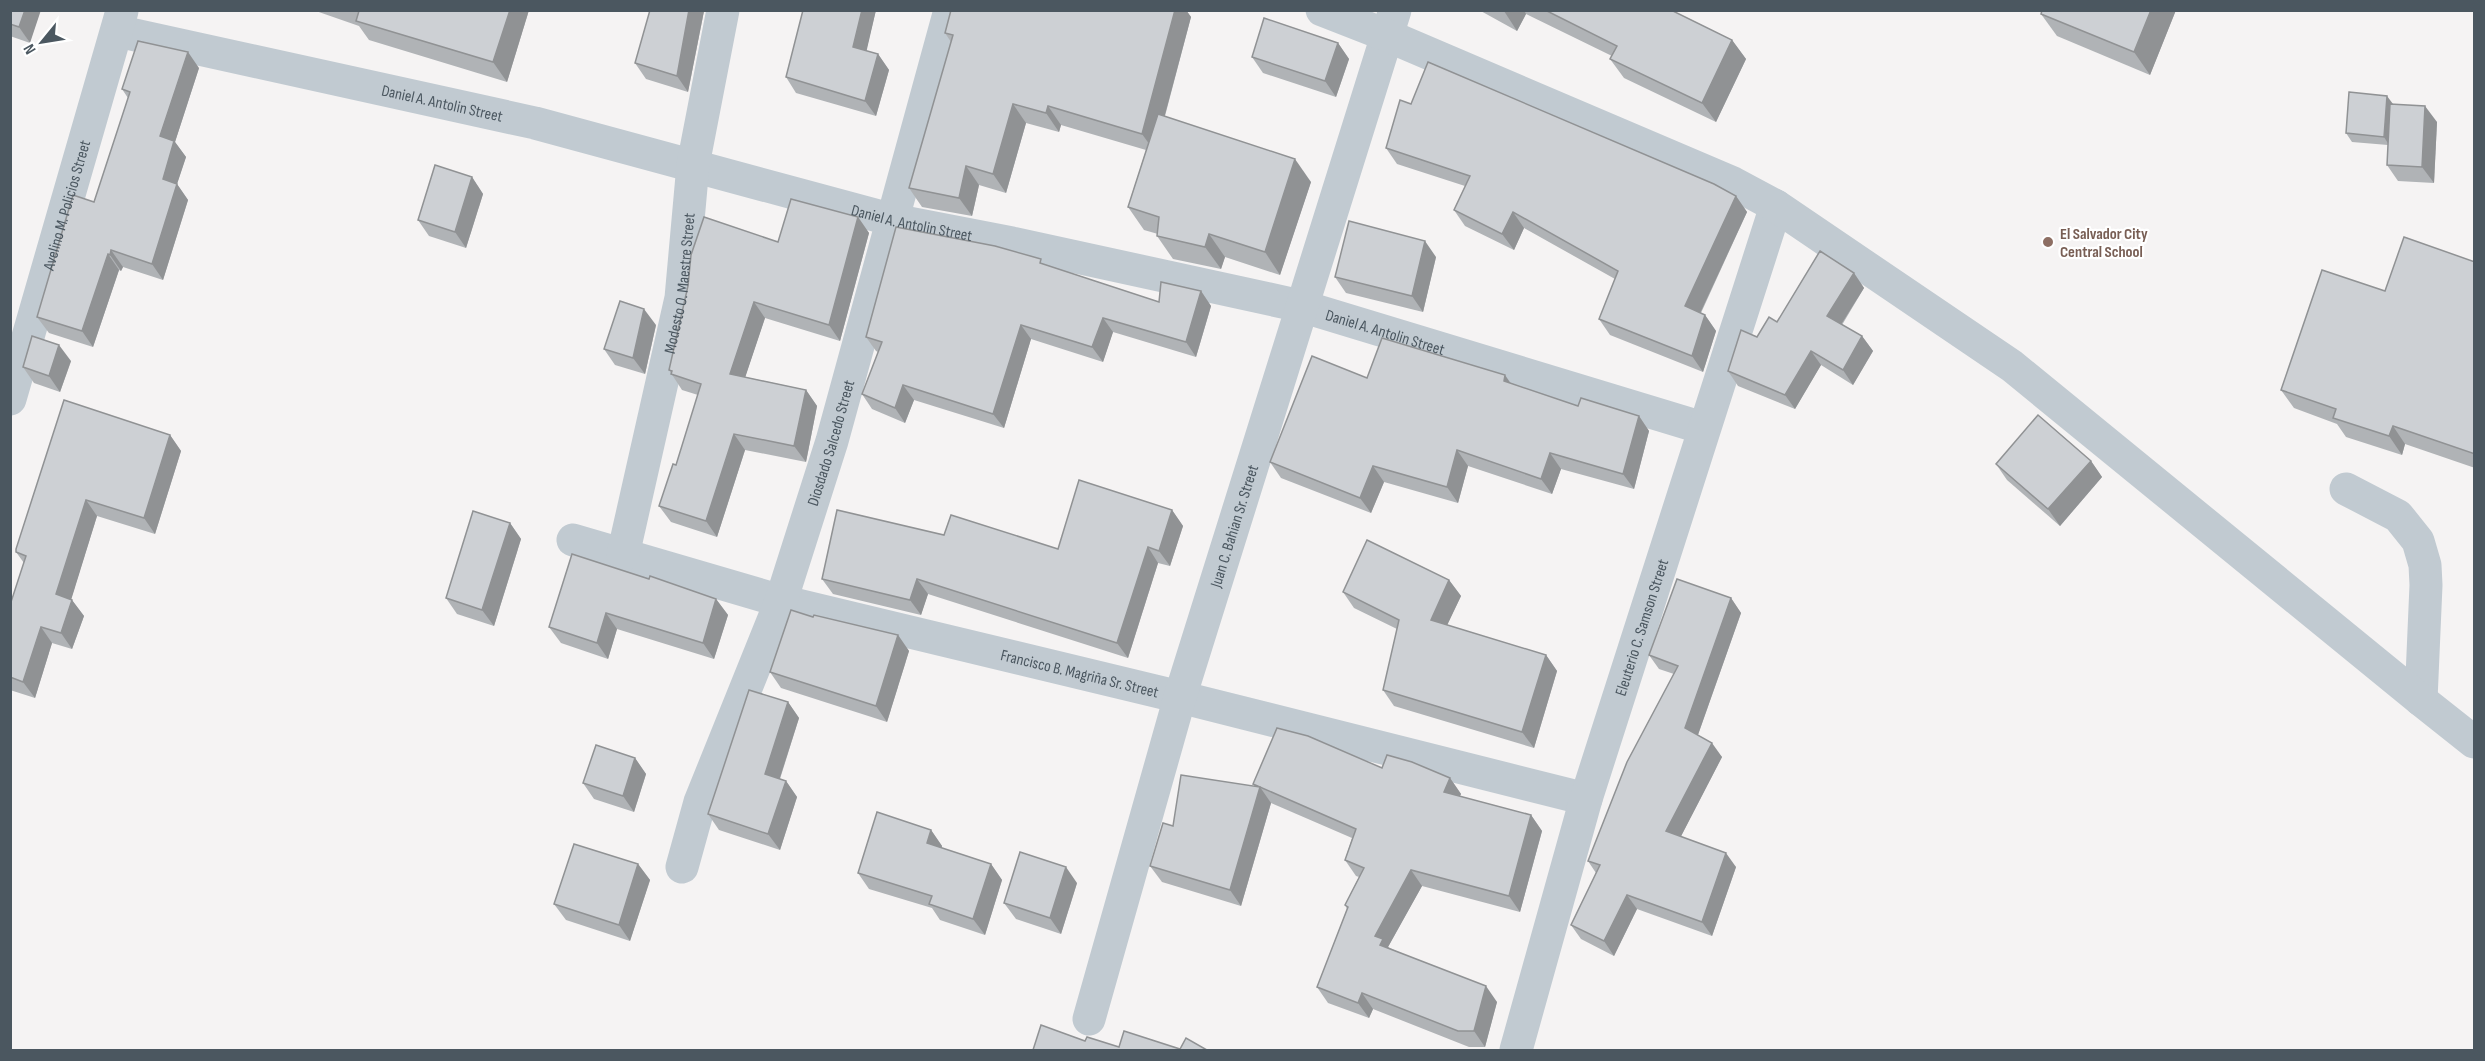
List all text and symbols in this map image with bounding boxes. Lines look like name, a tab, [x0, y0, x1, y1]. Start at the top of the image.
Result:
north arrow	[12, 12, 72, 72]
text: N	[20, 40, 41, 57]
street label: Daniel A. Antolin Street	[380, 82, 504, 127]
street label: Avelino M. Policios Street	[39, 138, 95, 274]
street label: Daniel A. Antolin Street	[849, 201, 974, 246]
street label: Modesto O. Maestre Street	[661, 212, 700, 355]
place label: El Salvador City Central School	[2060, 225, 2148, 262]
marker: El Salvador City Central School	[2041, 235, 2055, 249]
street label: Daniel A. Antolin Street	[1323, 306, 1447, 360]
street label: Diosdado Salcedo Street	[804, 378, 859, 508]
street label: Juan C. Bahian Sr. Street	[1207, 462, 1263, 591]
street label: Eleuterio C. Samson Street	[1612, 557, 1673, 699]
street label: Francisco B. Magriña Sr. Street	[998, 646, 1160, 703]

